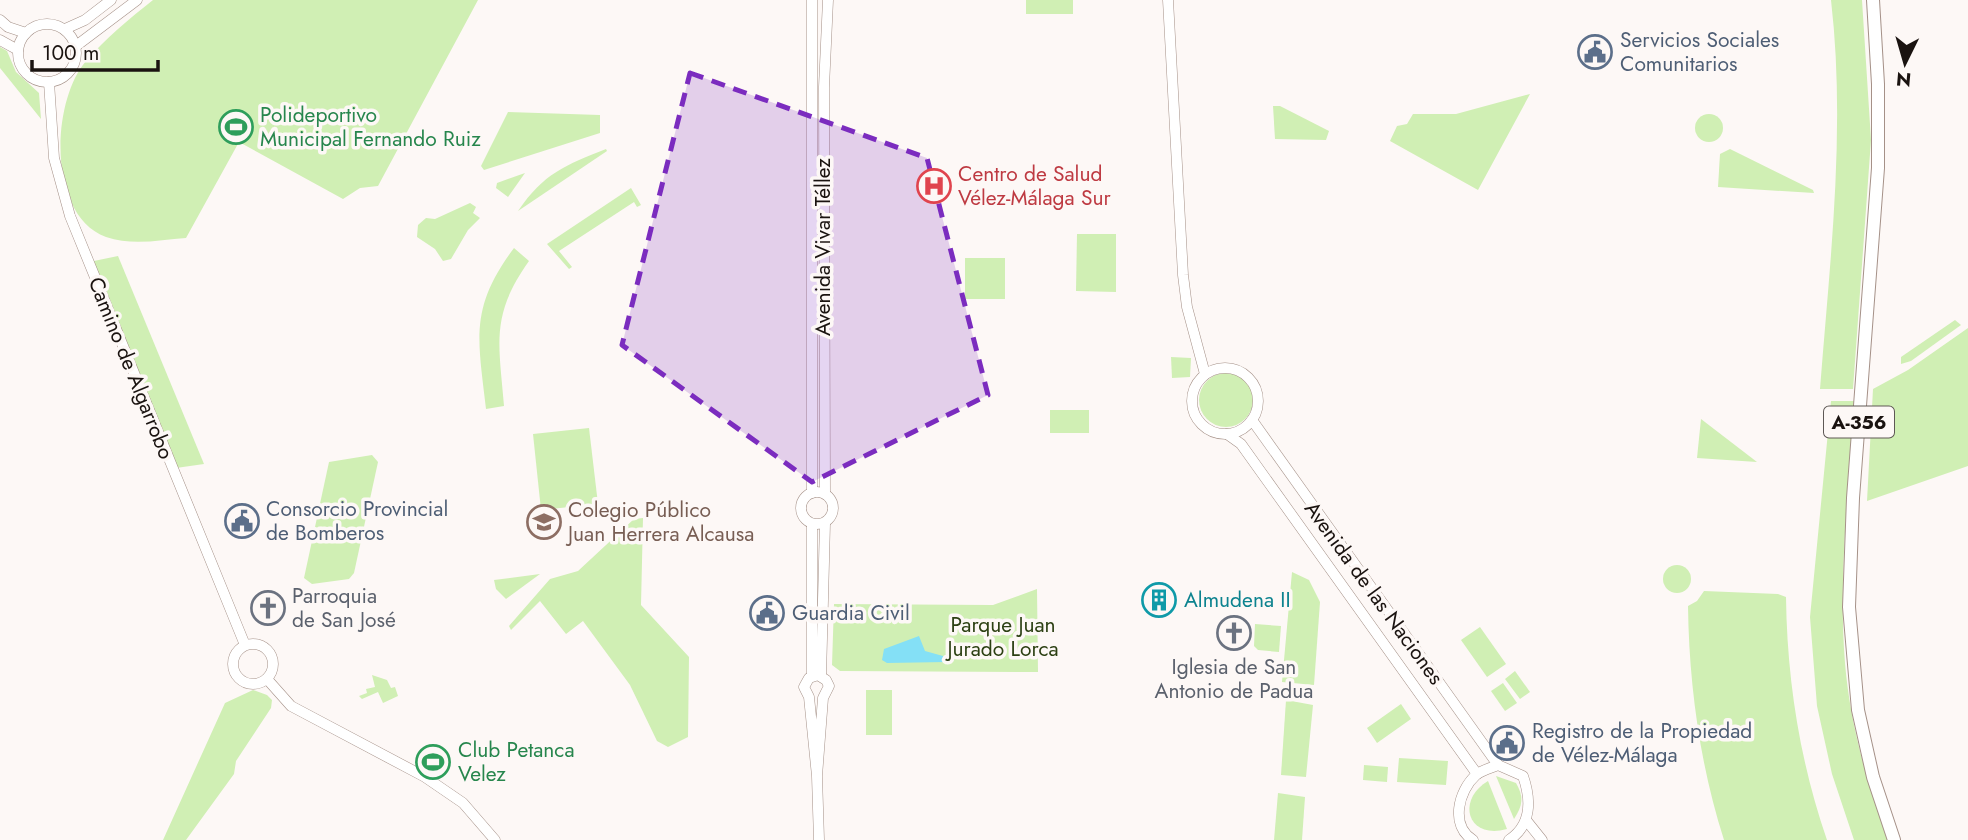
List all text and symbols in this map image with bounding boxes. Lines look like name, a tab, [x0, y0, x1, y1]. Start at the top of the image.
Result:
place label: Servicios Sociales Comunitarios	[1620, 25, 1779, 79]
scale bar	[32, 28, 158, 72]
north arrow	[1870, 28, 1940, 98]
public building icon: Servicios Sociales Comunitarios	[1576, 33, 1614, 71]
text: 100 m	[42, 38, 99, 68]
text: N	[1895, 65, 1912, 94]
place label: Polideportivo Municipal Fernando Ruiz	[260, 100, 481, 154]
sports icon: Polideportivo Municipal Fernando Ruiz	[217, 108, 255, 146]
street label: Avenida Vivar Téllez	[808, 158, 838, 336]
place label: Centro de Salud Vélez-Málaga Sur	[958, 159, 1111, 213]
hospital icon: Centro de Salud Vélez-Málaga Sur	[915, 167, 953, 205]
street label: Camino de Algarrobo	[81, 272, 181, 464]
road number: A-356	[1824, 406, 1894, 438]
place label: Consorcio Provincial de Bomberos	[266, 494, 448, 548]
place label: Colegio Público Juan Herrera Alcausa	[565, 495, 754, 549]
street label: Avenida de las Naciones	[1297, 495, 1451, 691]
public building icon: Consorcio Provincial de Bomberos	[223, 502, 261, 540]
school or university icon: Colegio Público Juan Herrera Alcausa	[525, 503, 563, 541]
place label: Parroquia de San José	[292, 581, 396, 635]
building icon: Almudena II	[1140, 581, 1178, 619]
place label: Almudena II	[1184, 585, 1291, 615]
church icon: Parroquia de San José	[249, 589, 287, 627]
public building icon: Guardia Civil	[748, 594, 786, 632]
place label: Guardia Civil	[792, 598, 910, 628]
park label: Parque Juan Jurado Lorca	[944, 610, 1059, 664]
church icon: Iglesia de San Antonio de Padua	[1215, 614, 1253, 652]
place label: Iglesia de San Antonio de Padua	[1155, 652, 1313, 706]
place label: Registro de la Propiedad de Vélez-Málaga	[1532, 716, 1752, 770]
public building icon: Registro de la Propiedad de Vélez-Málaga	[1488, 724, 1526, 762]
place label: Club Petanca Velez	[458, 735, 575, 789]
sports icon: Club Petanca Velez	[414, 743, 452, 781]

